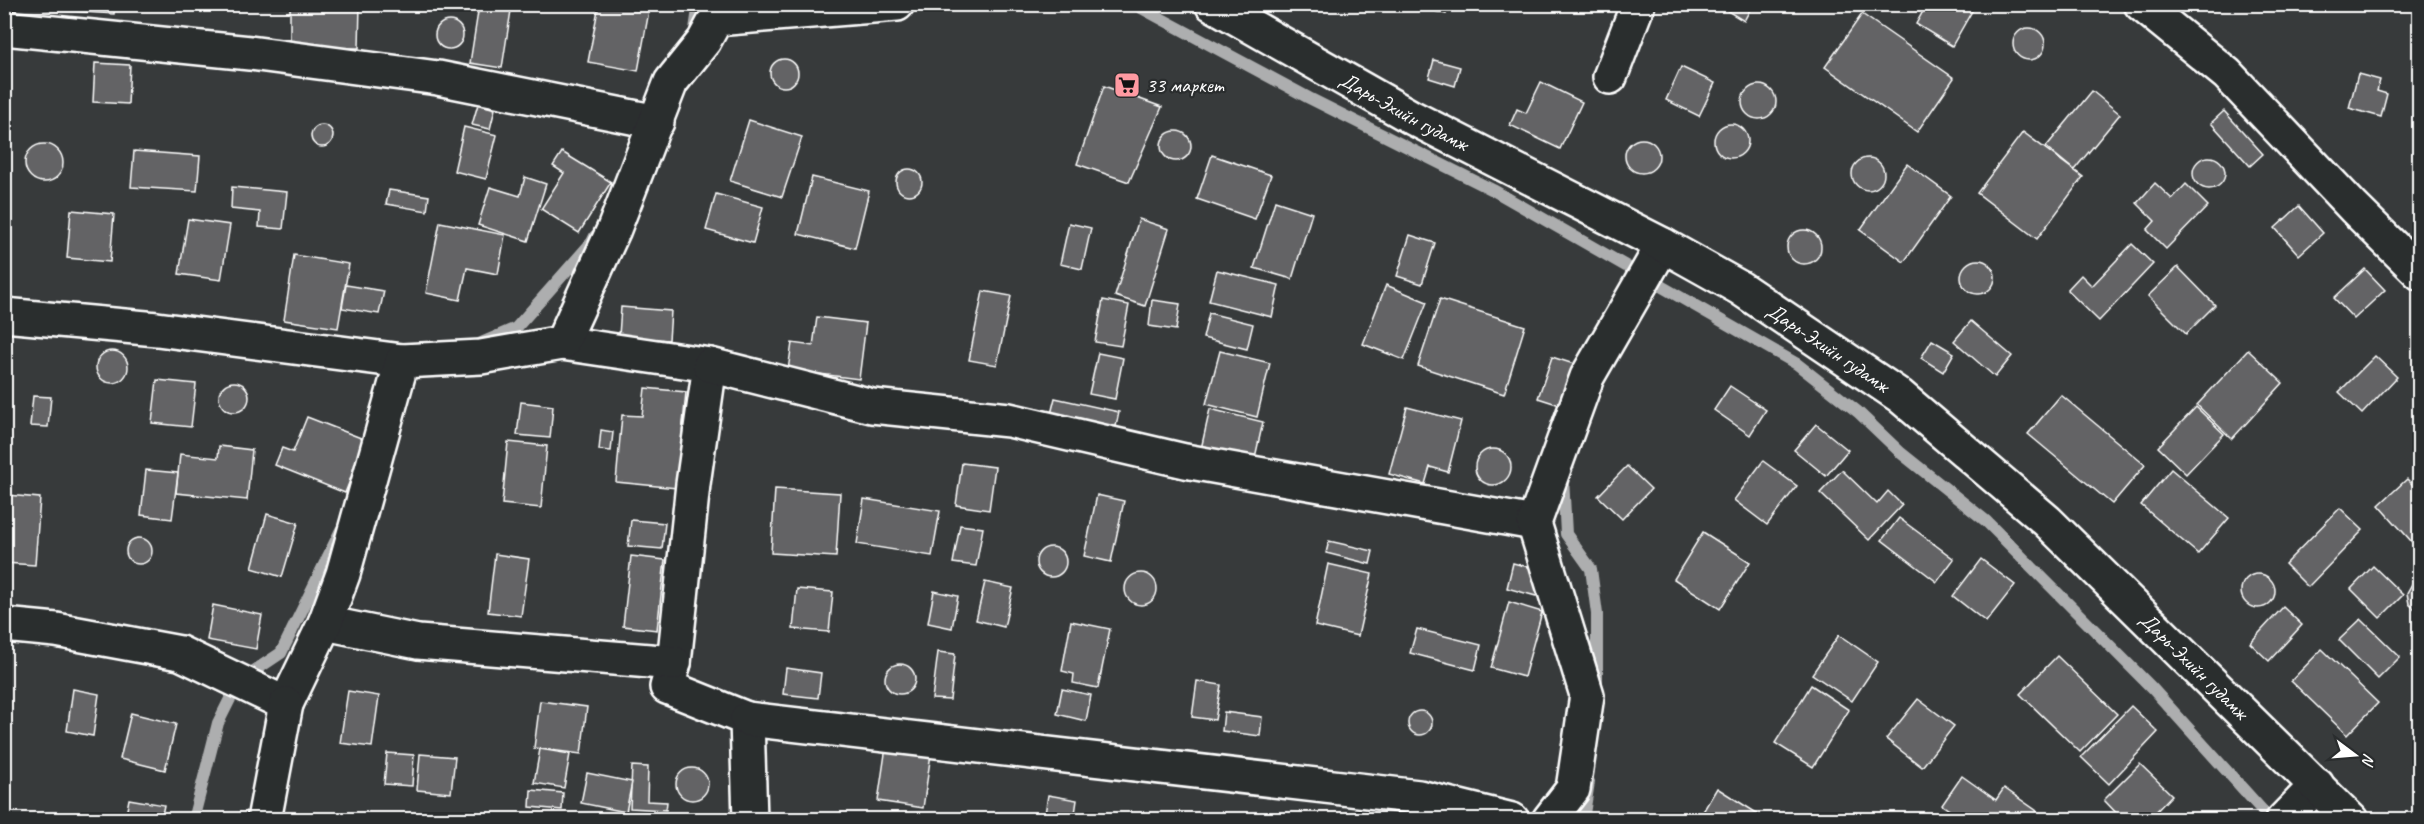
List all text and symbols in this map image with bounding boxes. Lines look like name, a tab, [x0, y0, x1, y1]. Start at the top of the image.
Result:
street label: Дарь-Эхийн гудамж	[1335, 66, 1475, 158]
supermarket icon: 33 маркет	[1112, 70, 1142, 100]
place label: 33 маркет	[1146, 72, 1225, 98]
street label: Дарь-Эхийн гудамж	[1762, 297, 1896, 399]
street label: Дарь-Эхийн гудамж	[2134, 606, 2256, 726]
north arrow	[2325, 725, 2385, 785]
text: N	[2357, 751, 2379, 769]

